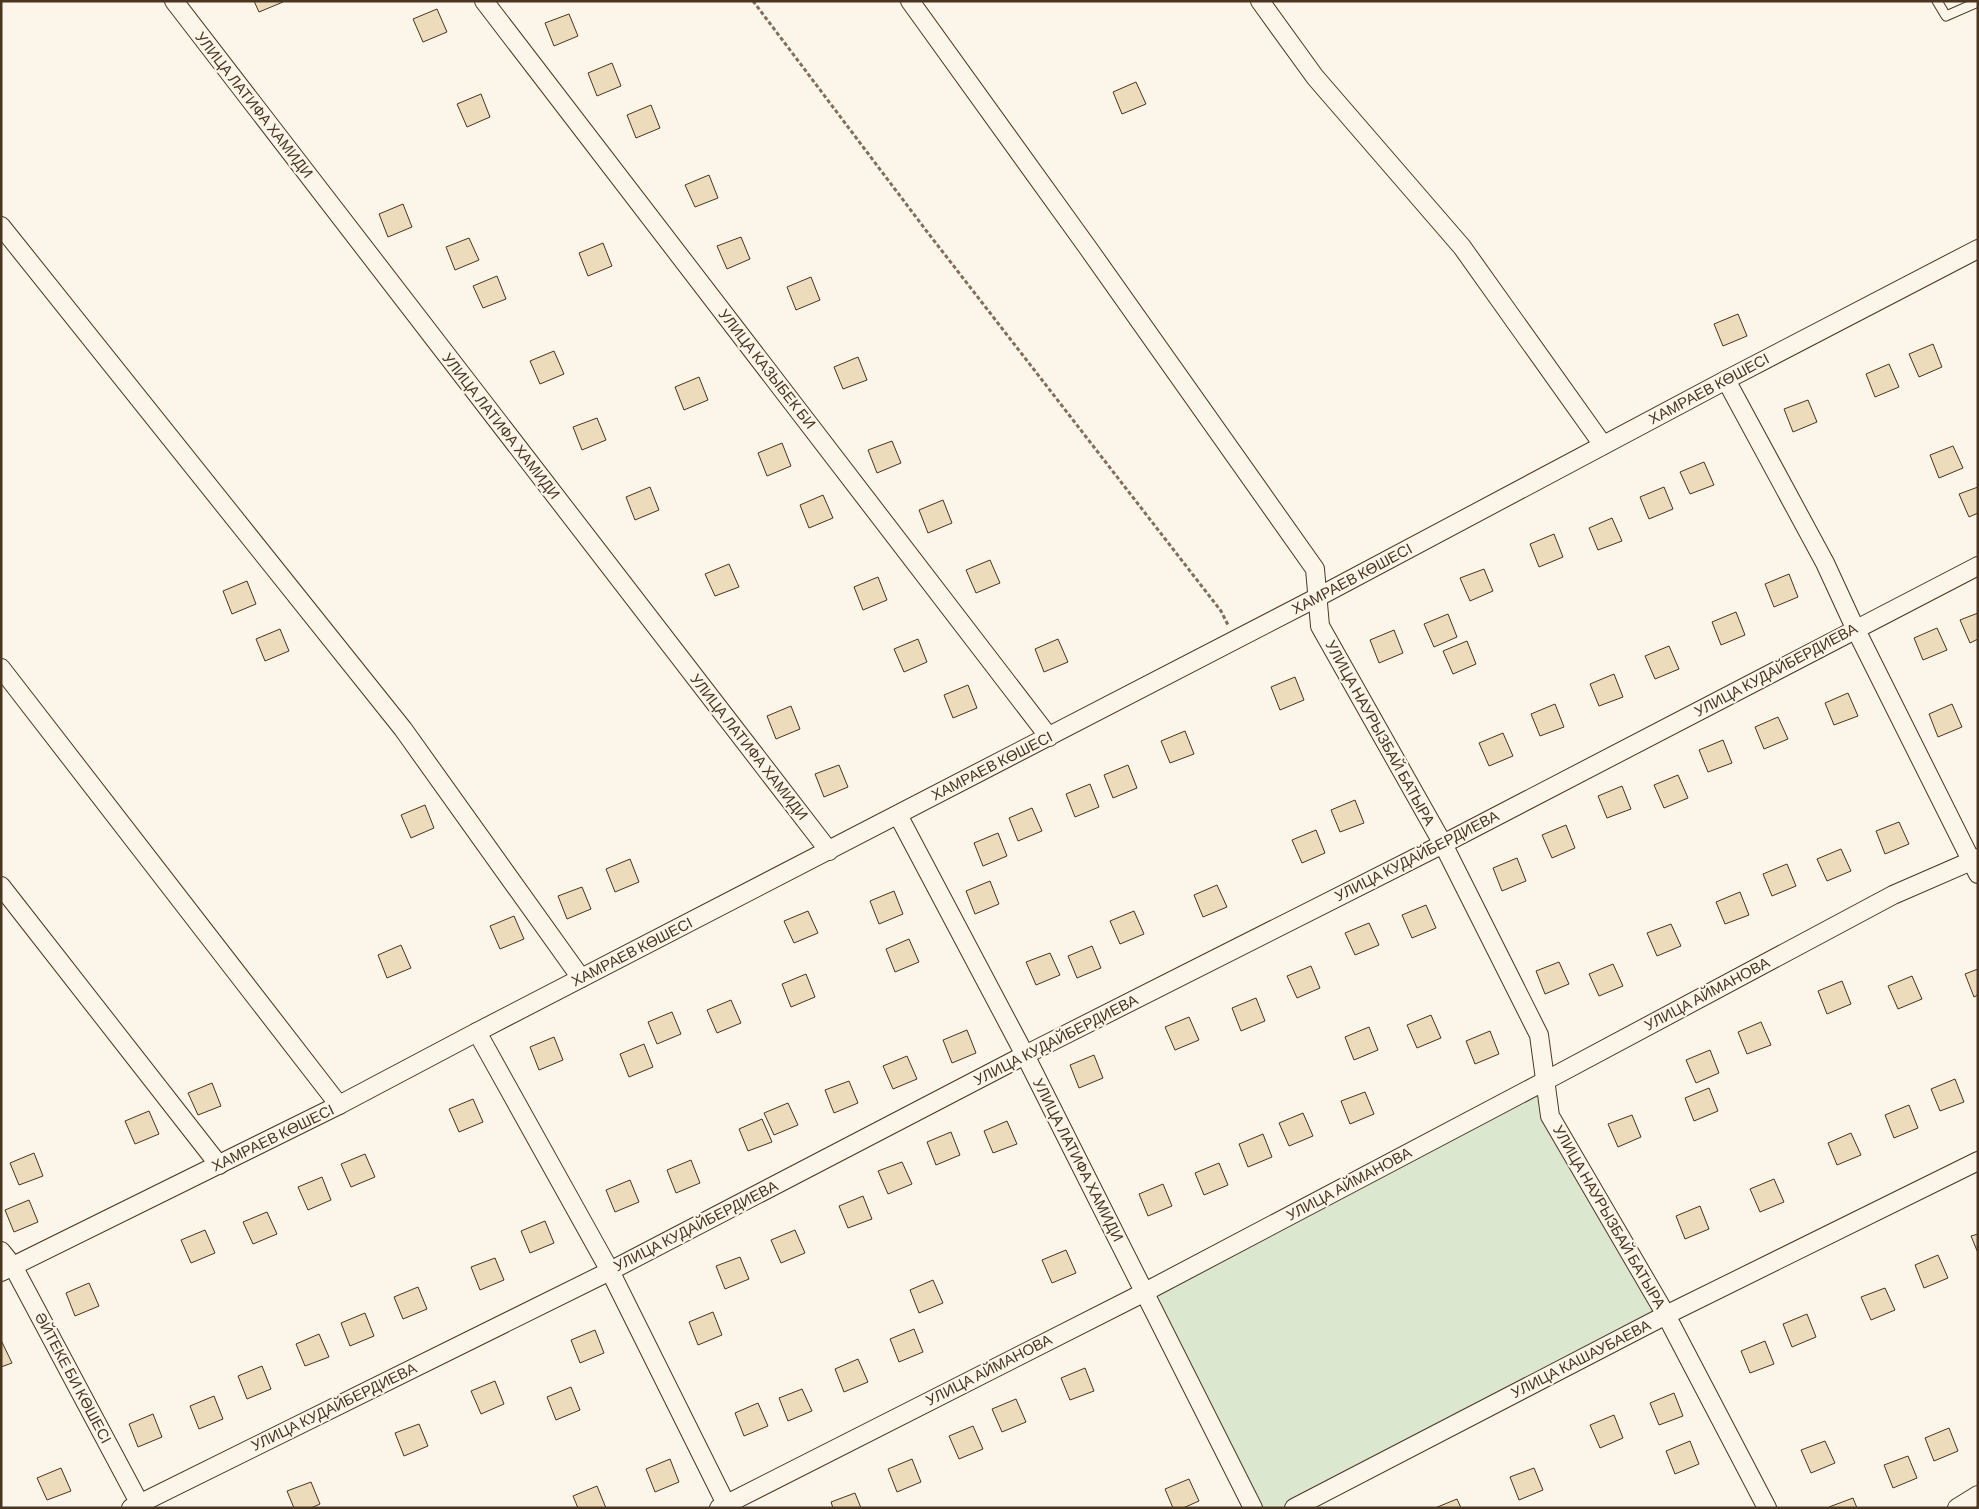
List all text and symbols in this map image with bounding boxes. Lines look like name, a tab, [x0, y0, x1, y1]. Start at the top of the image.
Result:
street label: УЛИЦА ЛАТИФА ХАМИДИ	[192, 28, 318, 181]
street label: УЛИЦА КАЗЫБЕК БИ	[715, 305, 820, 432]
street label: УЛИЦА ЛАТИФА ХАМИДИ	[439, 349, 565, 502]
street label: ХАМРАЕВ КӨШЕСІ	[1645, 349, 1772, 427]
street label: ХАМРАЕВ КӨШЕСІ	[1288, 539, 1415, 617]
street label: УЛИЦА КУДАЙБЕРДИЕВА	[1691, 618, 1860, 720]
street label: УЛИЦА НАУРЫЗБАЙ БАТЫРА	[1322, 637, 1439, 828]
street label: УЛИЦА ЛАТИФА ХАМИДИ	[687, 670, 813, 823]
street label: ХАМРАЕВ КӨШЕСІ	[928, 727, 1055, 803]
street label: УЛИЦА КУДАЙБЕРДИЕВА	[1331, 806, 1502, 904]
street label: ХАМРАЕВ КӨШЕСІ	[568, 913, 695, 989]
street label: УЛИЦА АЙМАНОВА	[1641, 953, 1772, 1034]
street label: УЛИЦА КУДАЙБЕРДИЕВА	[970, 990, 1141, 1088]
street label: УЛИЦА ЛАТИФА ХАМИДИ	[1030, 1075, 1128, 1244]
street label: ХАМРАЕВ КӨШЕСІ	[209, 1100, 337, 1174]
street label: УЛИЦА НАУРЫЗБАЙ БАТЫРА	[1550, 1122, 1670, 1311]
street label: УЛИЦА АЙМАНОВА	[1283, 1143, 1414, 1224]
street label: УЛИЦА КУДАЙБЕРДИЕВА	[610, 1176, 781, 1274]
street label: ӘЙТЕКЕ БИ КӨШЕСІ	[32, 1309, 116, 1446]
street label: УЛИЦА КАШАУБАЕВА	[1508, 1315, 1653, 1401]
street label: УЛИЦА АЙМАНОВА	[923, 1330, 1055, 1409]
street label: УЛИЦА КУДАЙБЕРДИЕВА	[248, 1358, 419, 1454]

